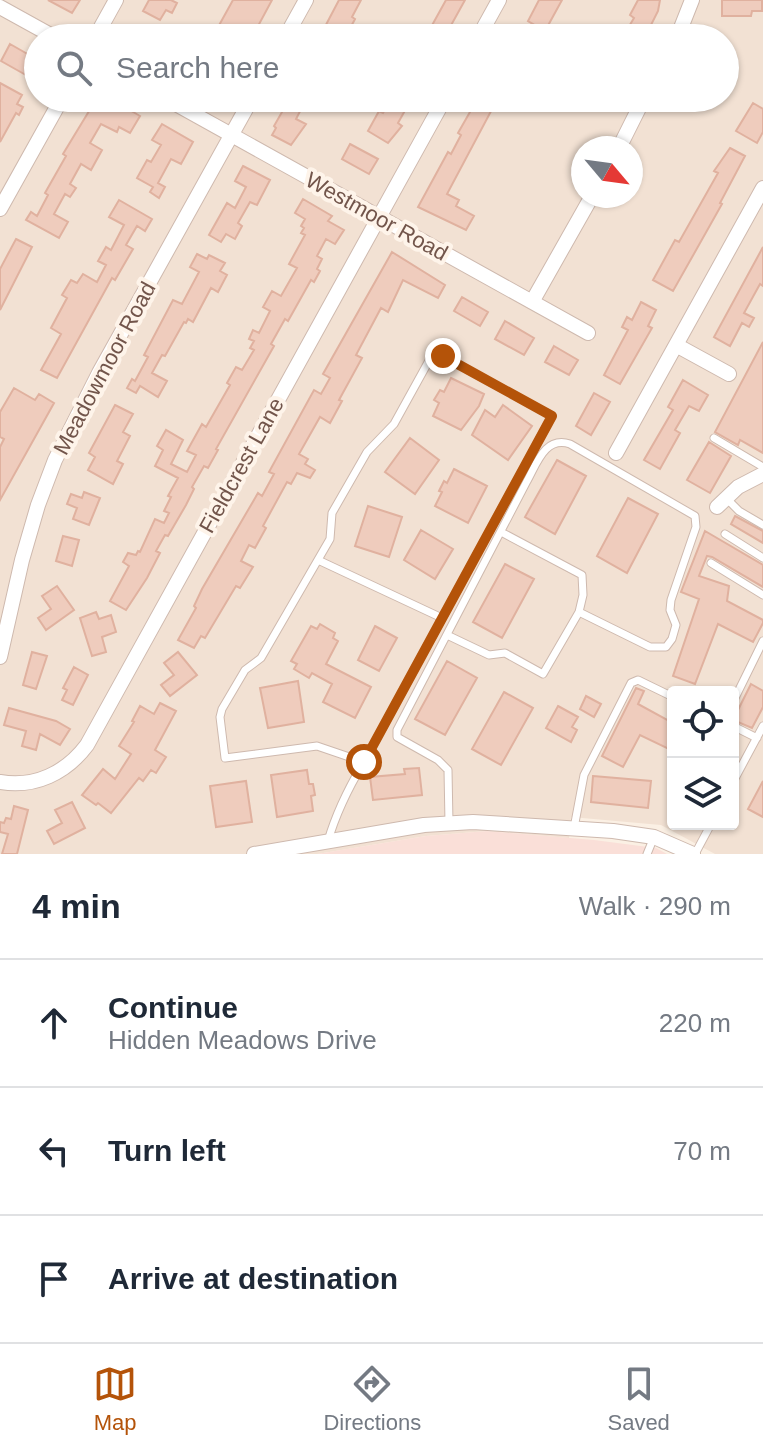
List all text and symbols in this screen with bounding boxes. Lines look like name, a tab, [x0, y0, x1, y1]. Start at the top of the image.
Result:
search box	[24, 24, 739, 112]
icon: search	[52, 46, 96, 90]
text: Search here	[116, 51, 279, 84]
north arrow	[571, 136, 643, 208]
street label: Westmoor Road	[301, 167, 452, 266]
street label: Meadowmoor Road	[48, 278, 161, 459]
route end	[425, 338, 461, 374]
street label: Fieldcrest Lane	[194, 393, 289, 537]
map controls	[667, 686, 739, 830]
button: locate	[667, 686, 739, 758]
route start	[346, 744, 382, 780]
button: layers	[667, 758, 739, 830]
text: 4 min	[32, 887, 121, 925]
text: Walk · 290 m	[579, 891, 731, 921]
text: Continue	[108, 991, 238, 1024]
icon: ahead	[32, 1001, 76, 1045]
text: 220 m	[659, 1008, 731, 1038]
text: Hidden Meadows Drive	[108, 1025, 377, 1055]
icon: left	[32, 1129, 76, 1173]
text: Turn left	[108, 1134, 226, 1167]
text: 70 m	[673, 1136, 731, 1166]
icon: arrive	[32, 1257, 76, 1301]
text: Arrive at destination	[108, 1262, 398, 1295]
tab: Map	[93, 1362, 137, 1436]
tab: Directions	[323, 1362, 421, 1436]
tab: Saved	[607, 1362, 670, 1436]

